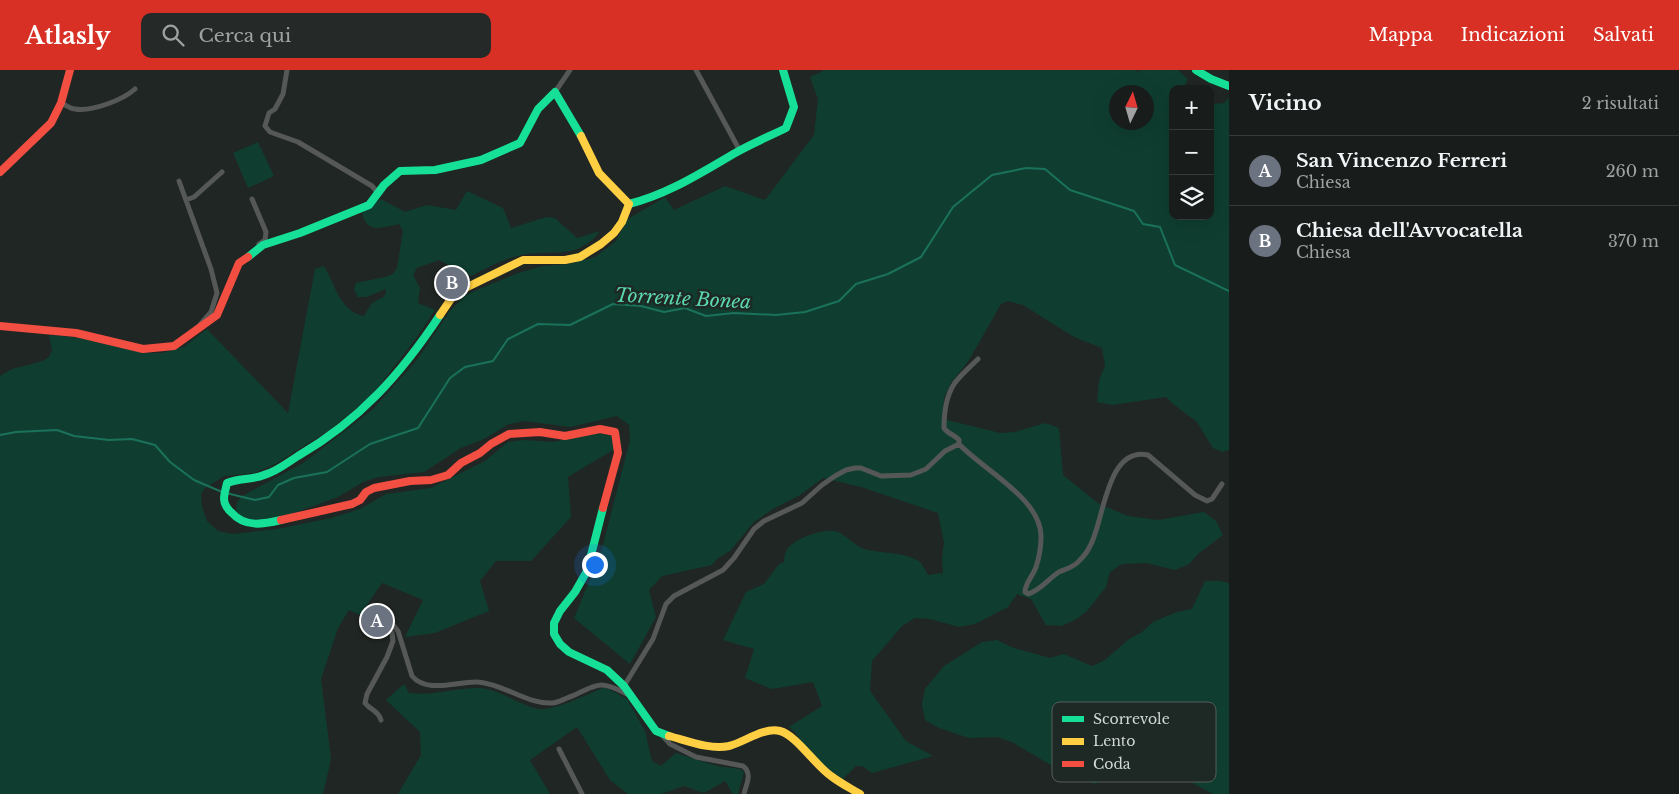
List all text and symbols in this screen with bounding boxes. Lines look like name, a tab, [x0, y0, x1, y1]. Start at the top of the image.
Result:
search box	[141, 13, 491, 58]
text: Atlasly	[25, 21, 111, 50]
icon: search	[159, 21, 187, 49]
text: Cerca qui	[199, 24, 291, 47]
text: Mappa	[1369, 24, 1433, 46]
text: Indicazioni	[1461, 24, 1565, 46]
text: Salvati	[1593, 24, 1654, 46]
north arrow	[1109, 85, 1154, 130]
map controls	[1169, 85, 1214, 220]
button: +	[1169, 85, 1214, 130]
text: Vicino	[1249, 90, 1322, 116]
text: 2 risultati	[1582, 93, 1659, 113]
button: −	[1169, 130, 1214, 175]
text: San Vincenzo Ferreri	[1296, 149, 1507, 172]
text: A	[1259, 161, 1271, 181]
text: 260 m	[1606, 161, 1659, 181]
text: Chiesa	[1296, 172, 1351, 192]
button: layers	[1169, 175, 1214, 220]
text: Chiesa dell'Avvocatella	[1296, 219, 1523, 242]
text: B	[1259, 231, 1271, 251]
text: 370 m	[1608, 231, 1659, 251]
text: Chiesa	[1296, 242, 1351, 262]
pin: B	[436, 264, 468, 302]
water label: Torrente Bonea	[614, 283, 752, 314]
your location	[582, 552, 608, 578]
pin: A	[361, 602, 393, 640]
legend	[1052, 702, 1216, 782]
text: Scorrevole	[1093, 710, 1170, 728]
text: Lento	[1093, 732, 1135, 750]
text: Coda	[1093, 755, 1131, 773]

